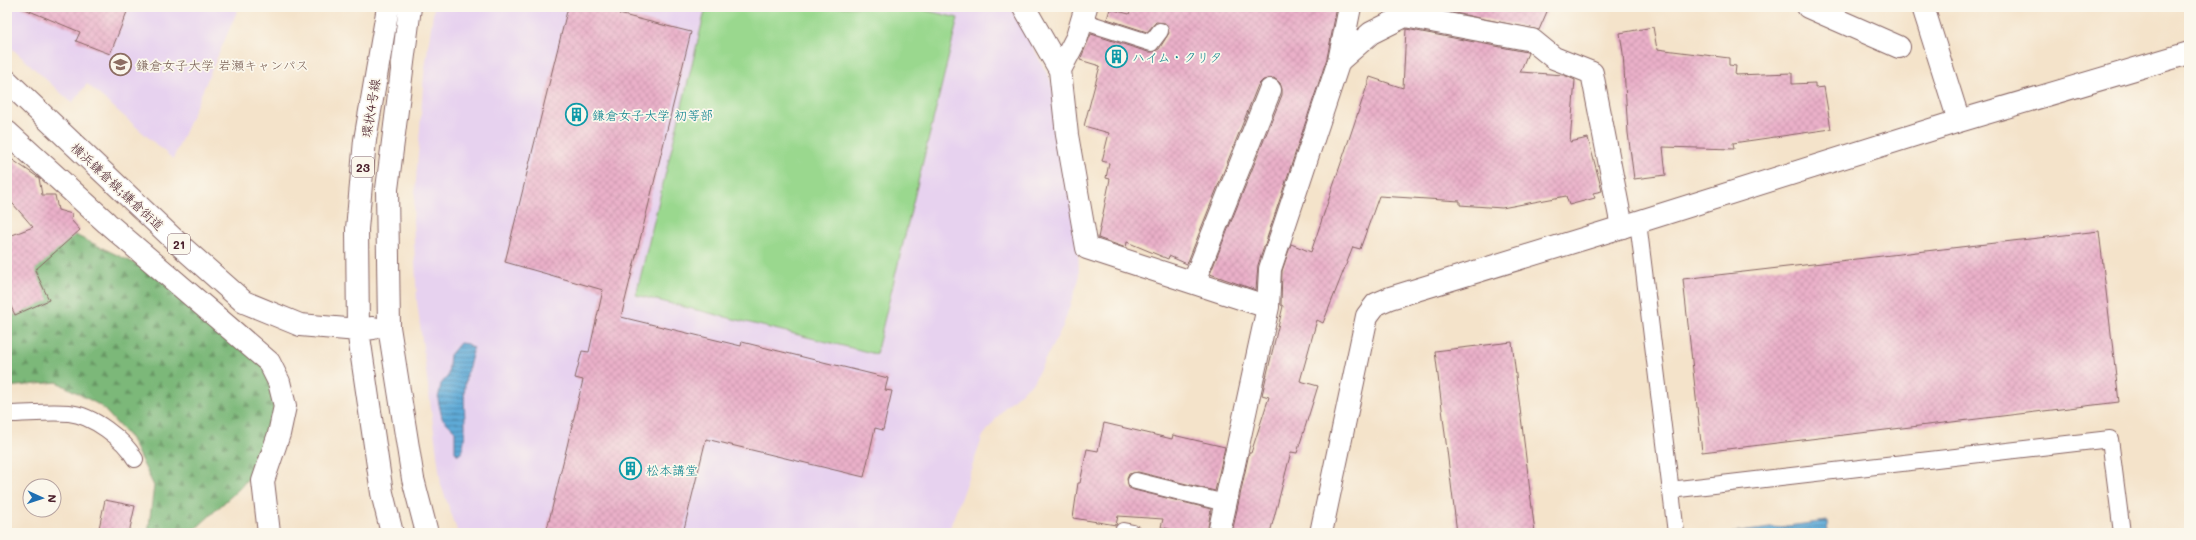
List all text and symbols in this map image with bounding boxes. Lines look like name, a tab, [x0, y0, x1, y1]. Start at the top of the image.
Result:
building icon: ハイム・クリタ	[1103, 43, 1129, 69]
place label: ハイム・クリタ	[1132, 48, 1222, 65]
school or university icon: 鎌倉女子大学 岩瀬キャンパス	[108, 51, 134, 77]
place label: 鎌倉女子大学 岩瀬キャンパス	[136, 56, 309, 73]
street label: 環状4号線	[357, 76, 383, 139]
building icon: 鎌倉女子大学 初等部	[564, 101, 590, 127]
place label: 鎌倉女子大学 初等部	[592, 106, 713, 123]
street label: 横浜鎌倉線;鎌倉街道	[68, 138, 168, 234]
road number: 23	[352, 157, 374, 177]
road number: 21	[168, 234, 190, 254]
building icon: 松本講堂	[617, 456, 643, 482]
place label: 松本講堂	[646, 461, 698, 478]
north arrow	[22, 478, 62, 518]
text: N	[45, 494, 60, 503]

